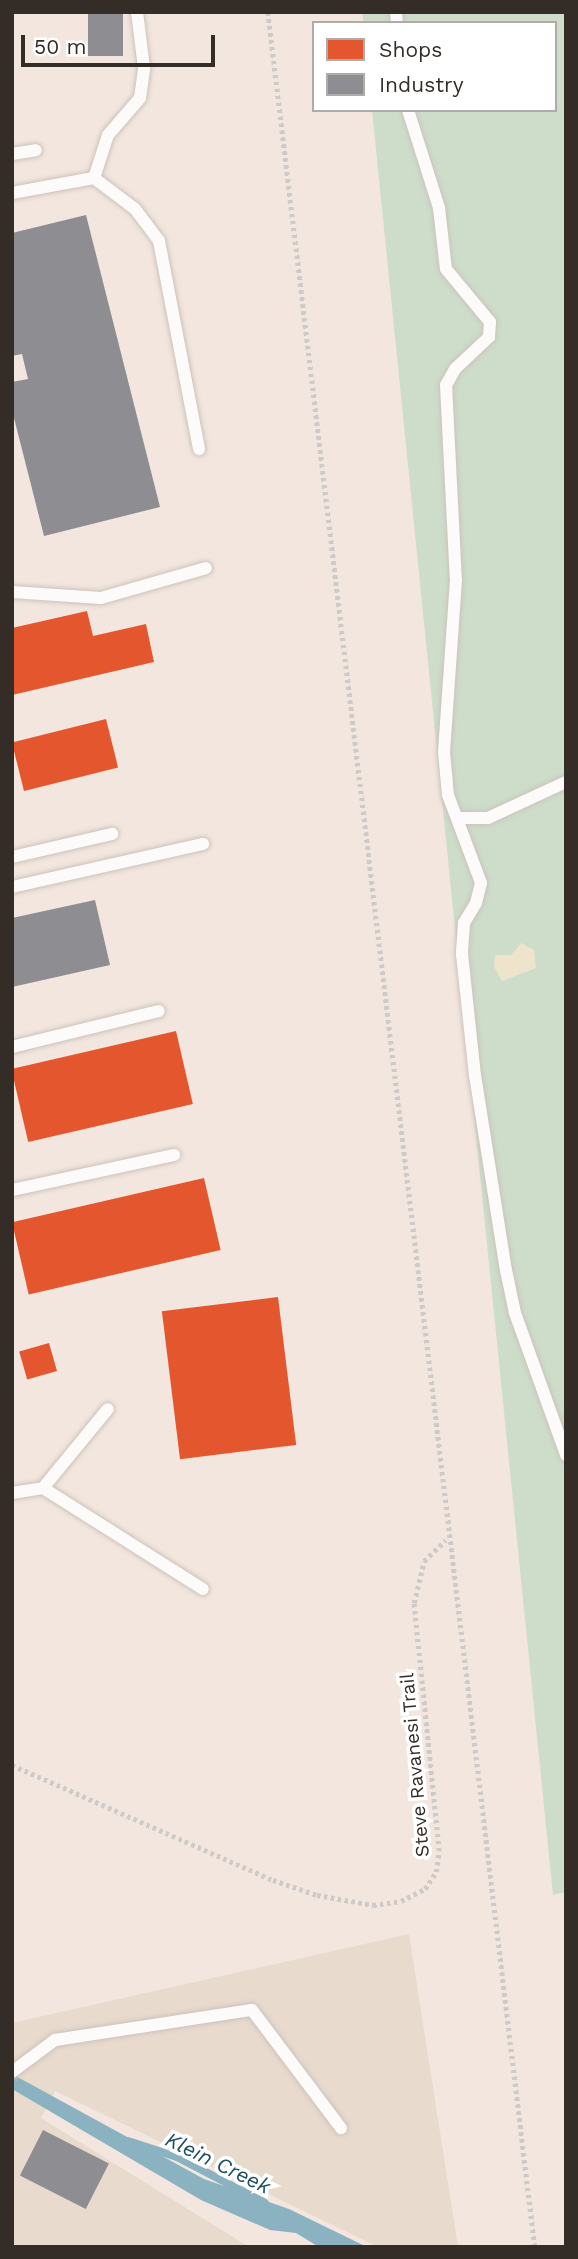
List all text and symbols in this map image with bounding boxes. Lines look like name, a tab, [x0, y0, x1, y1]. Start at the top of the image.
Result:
scale bar	[24, 21, 219, 65]
legend	[312, 21, 557, 112]
text: 50 m	[34, 34, 86, 59]
text: Shops	[379, 37, 442, 62]
text: Industry	[379, 72, 464, 97]
street label: Steve Ravanesi Trail	[396, 1672, 434, 1858]
water label: Klein Creek	[161, 2127, 275, 2199]

